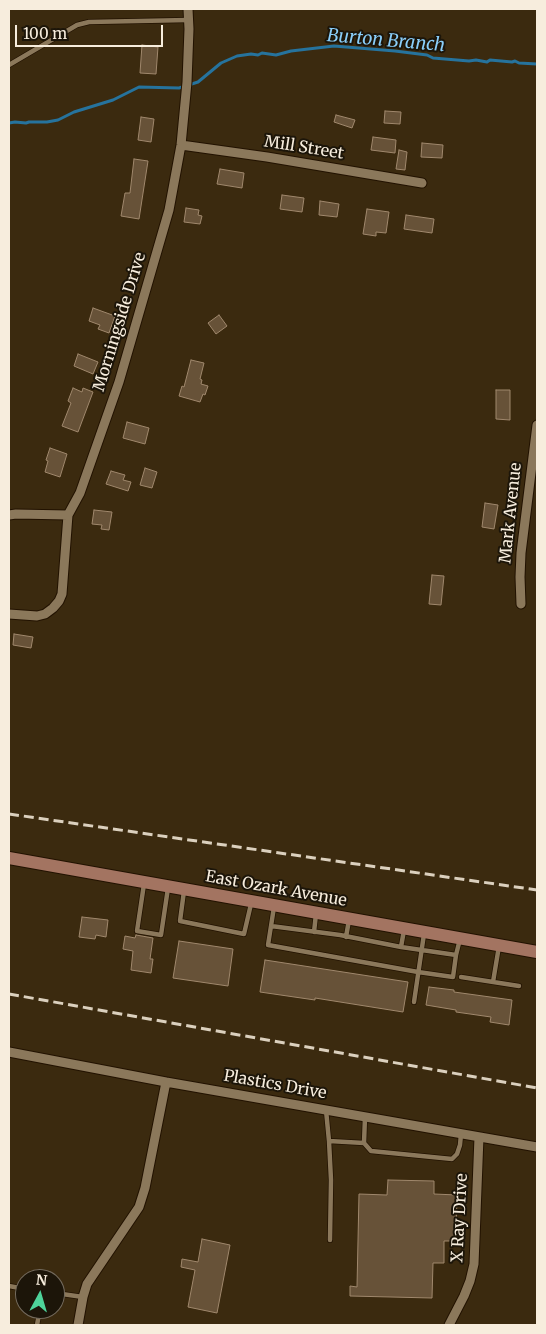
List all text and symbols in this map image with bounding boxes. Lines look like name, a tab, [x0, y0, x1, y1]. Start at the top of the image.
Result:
scale bar	[18, 15, 165, 47]
text: 100 m	[23, 24, 67, 43]
water label: Burton Branch	[326, 25, 446, 57]
street label: Mill Street	[263, 132, 345, 164]
street label: Morningside Drive	[90, 250, 150, 394]
street label: Mark Avenue	[496, 462, 526, 564]
street label: East Ozark Avenue	[204, 867, 348, 911]
street label: Plastics Drive	[222, 1066, 328, 1104]
street label: X Ray Drive	[448, 1173, 472, 1263]
north arrow	[15, 1269, 65, 1319]
text: N	[35, 1271, 48, 1290]

